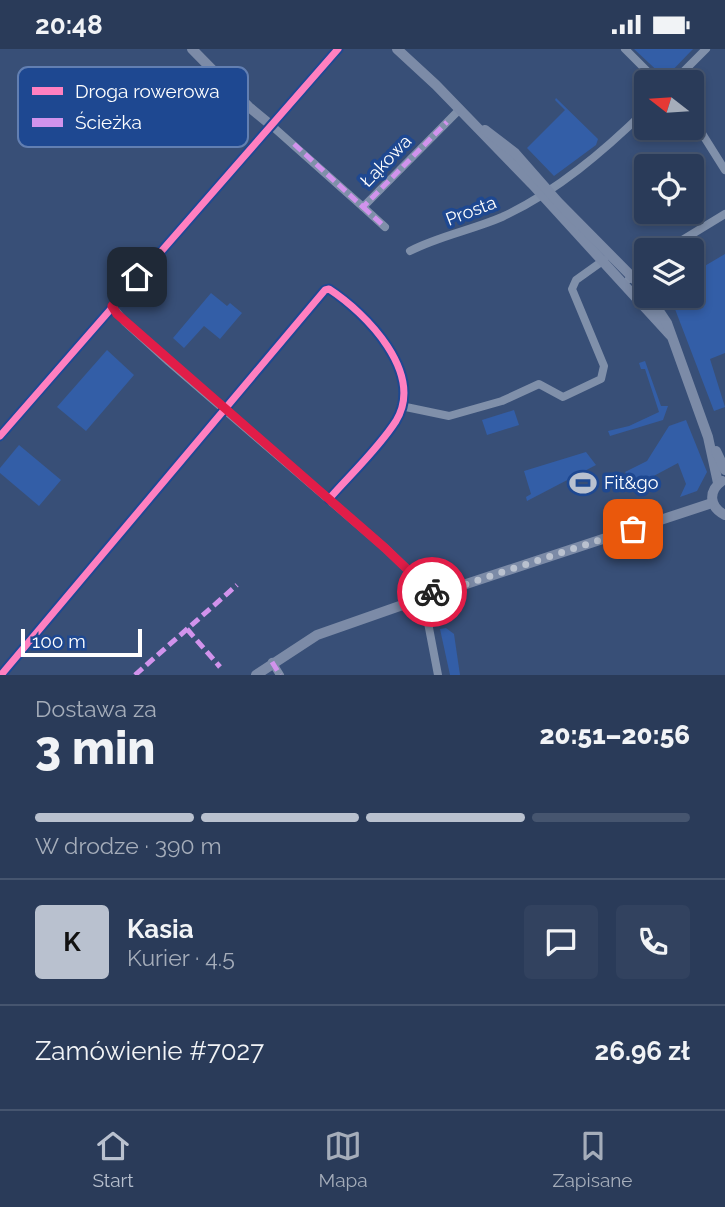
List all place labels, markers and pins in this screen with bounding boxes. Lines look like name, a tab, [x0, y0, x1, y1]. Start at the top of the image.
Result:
pin	[107, 247, 167, 307]
sports icon: Fit&go	[568, 468, 598, 498]
place label: Fit&go	[604, 472, 659, 493]
pin	[603, 499, 663, 559]

